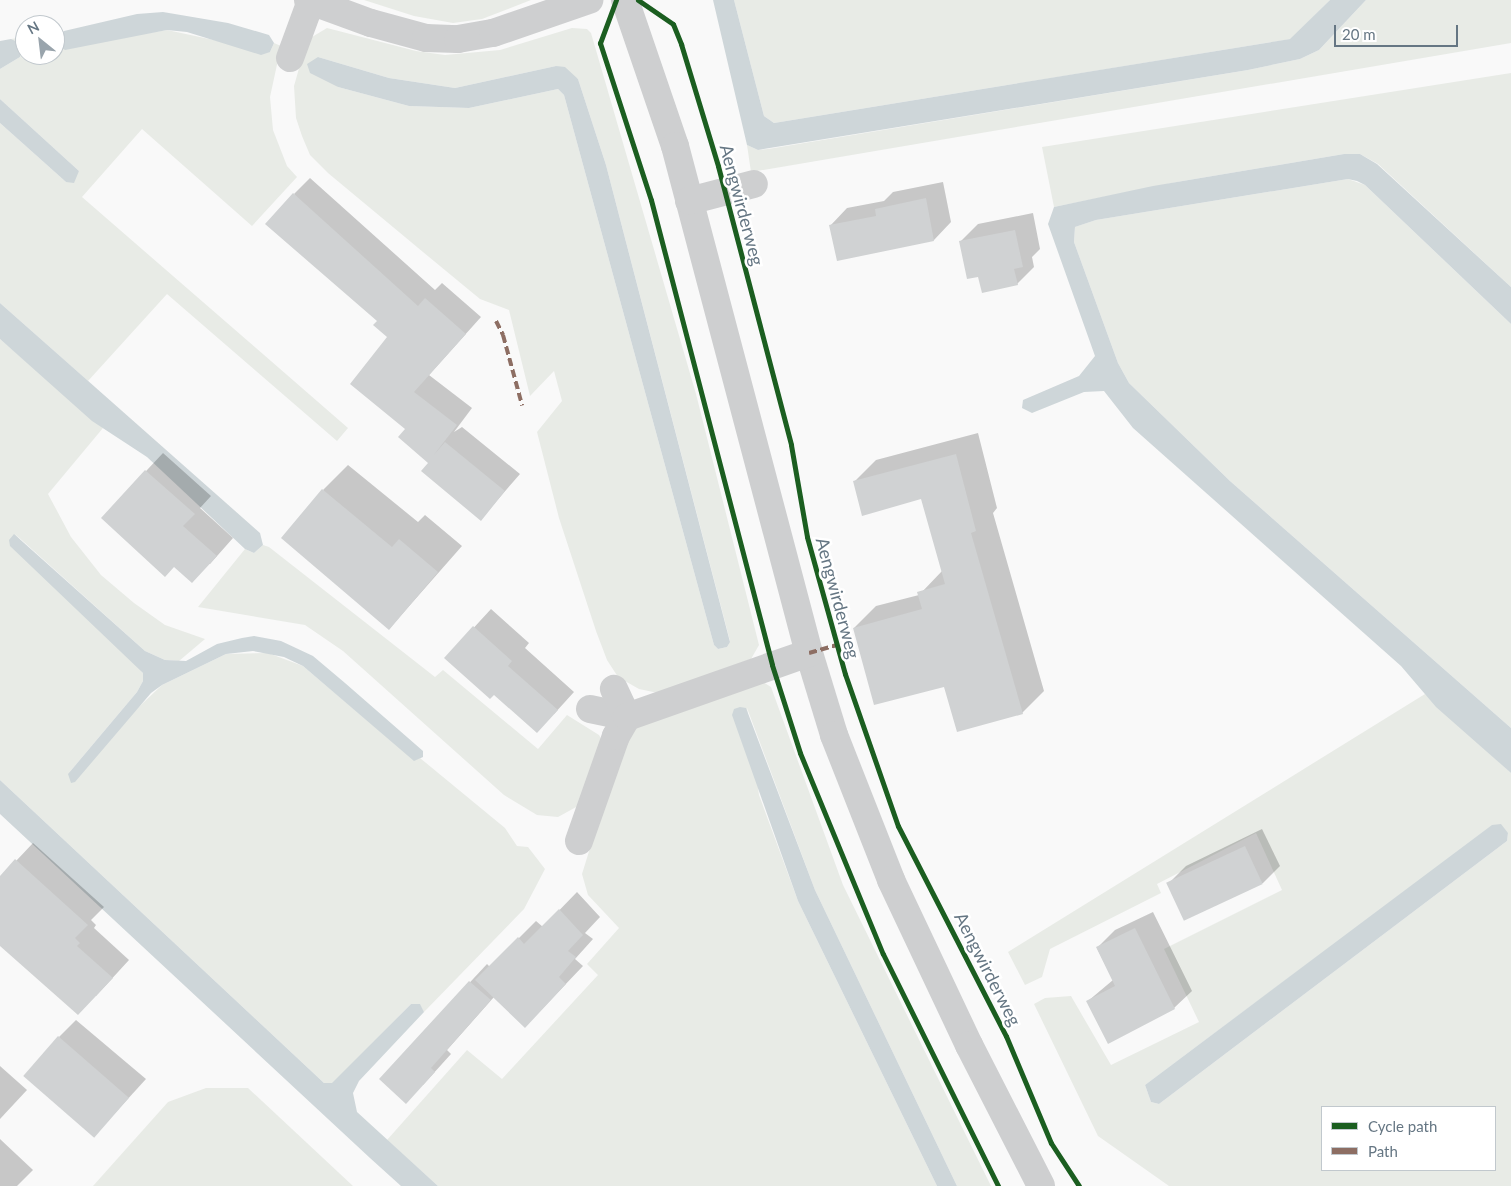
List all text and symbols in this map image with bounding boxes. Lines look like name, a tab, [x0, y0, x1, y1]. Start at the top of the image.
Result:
north arrow	[15, 15, 65, 65]
scale bar	[1336, 15, 1460, 47]
text: N	[24, 17, 42, 37]
text: 20 m	[1342, 25, 1376, 43]
street label: Aengwirderweg	[715, 142, 769, 268]
street label: Aengwirderweg	[811, 535, 865, 661]
street label: Aengwirderweg	[950, 909, 1026, 1029]
legend	[1321, 1106, 1496, 1171]
text: Cycle path	[1368, 1117, 1437, 1135]
text: Path	[1368, 1142, 1398, 1160]

